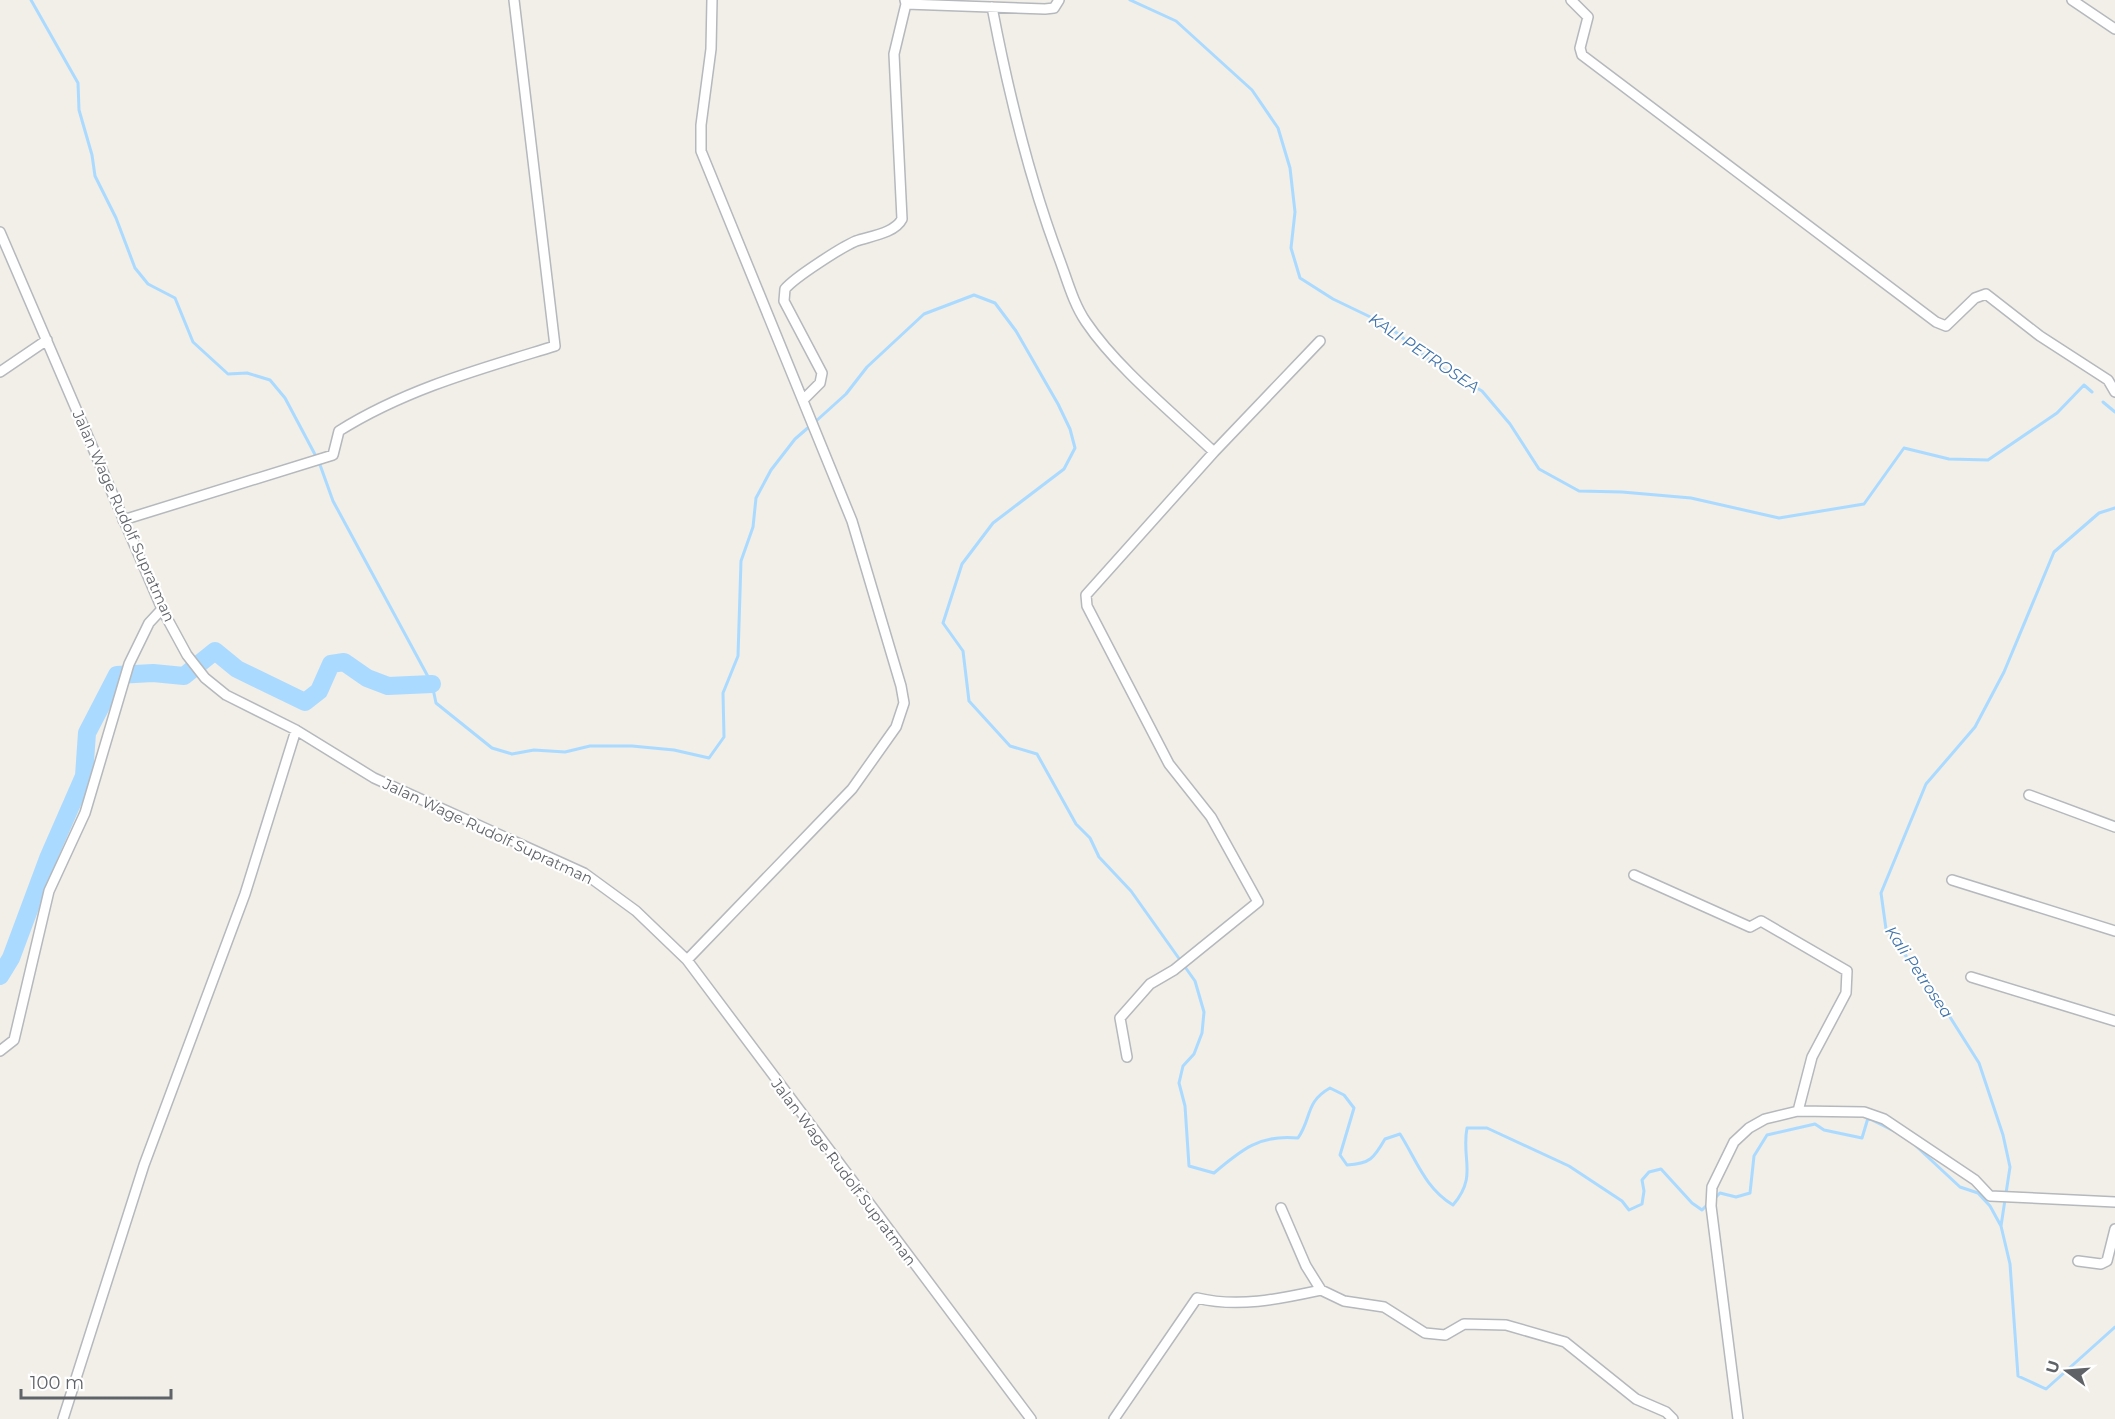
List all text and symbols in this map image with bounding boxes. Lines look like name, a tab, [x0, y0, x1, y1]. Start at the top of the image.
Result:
water label: KALI PETROSEA	[1365, 309, 1483, 397]
street label: Jalan Wage Rudolf Supratman	[68, 406, 179, 625]
street label: Jalan Wage Rudolf Supratman	[379, 773, 596, 888]
water label: Kali Petrosea	[1881, 922, 1957, 1022]
street label: Jalan Wage Rudolf Supratman	[767, 1074, 921, 1269]
north arrow	[2037, 1341, 2097, 1401]
text: U	[2042, 1358, 2064, 1376]
scale bar	[21, 1362, 171, 1400]
text: 100 m	[30, 1372, 84, 1394]

